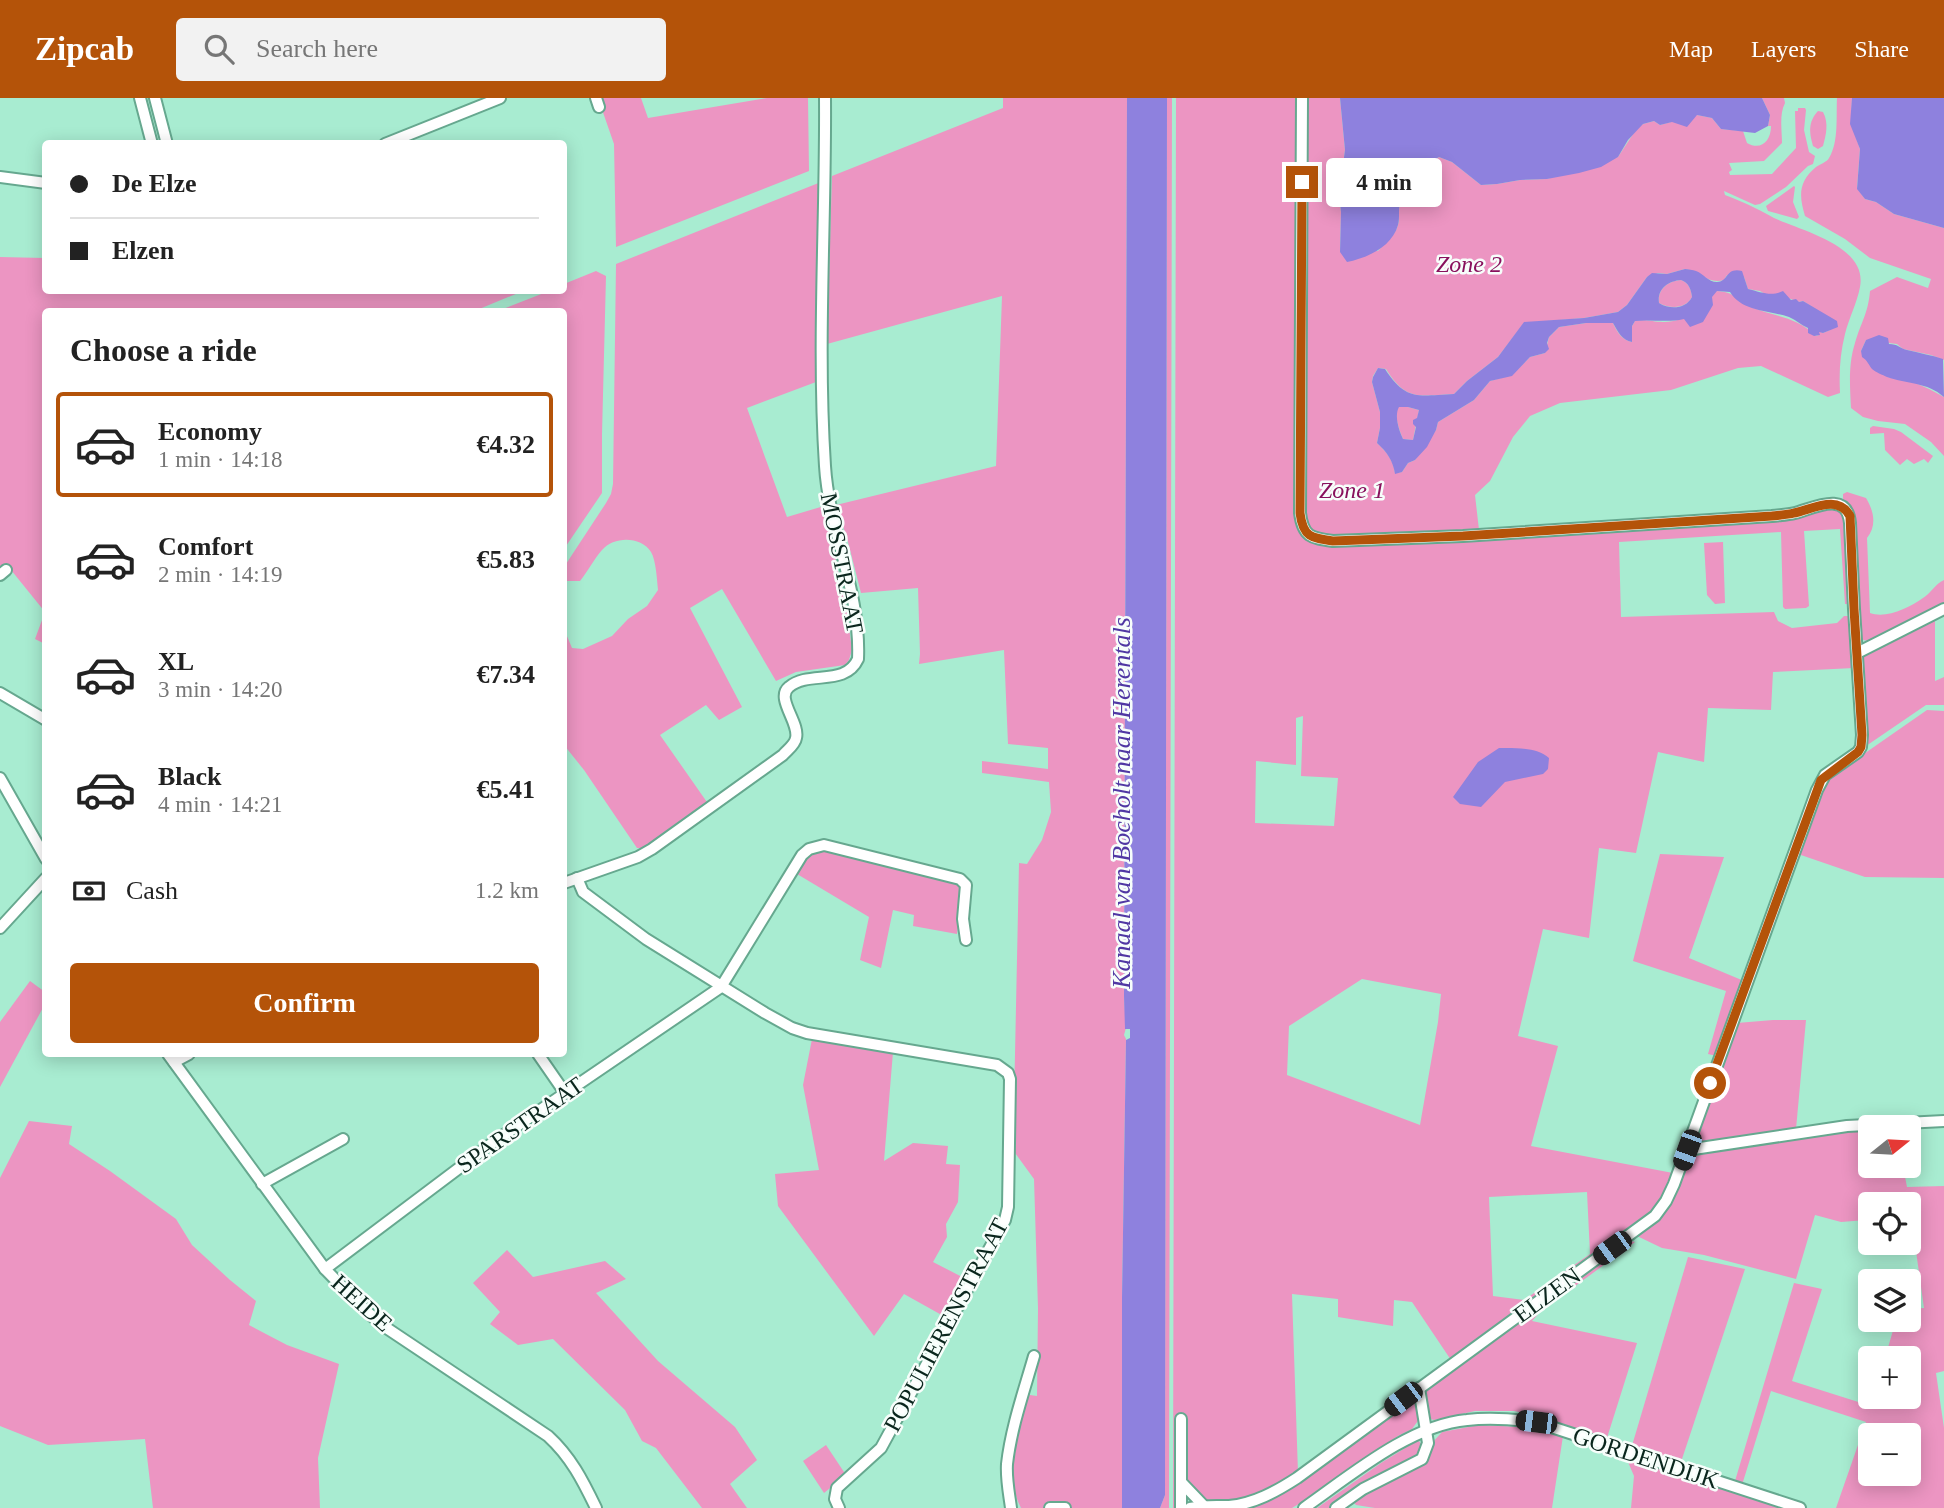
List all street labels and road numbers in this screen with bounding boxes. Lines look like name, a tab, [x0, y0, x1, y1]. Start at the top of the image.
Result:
street label: MOSSTRAAT	[816, 490, 868, 636]
street label: SPARSTRAAT	[452, 1072, 589, 1178]
street label: POPULIERENSTRAAT	[879, 1214, 1013, 1436]
street label: ELZEN	[1509, 1262, 1585, 1328]
street label: HEIDE	[327, 1269, 397, 1337]
street label: GORDENDIJK	[1570, 1422, 1723, 1494]

